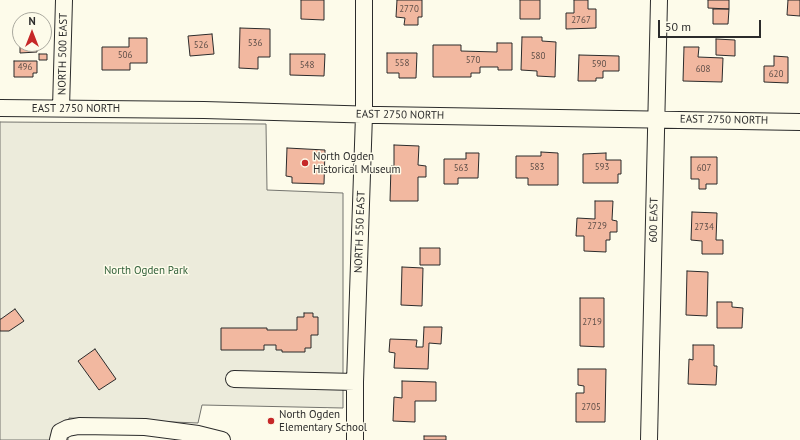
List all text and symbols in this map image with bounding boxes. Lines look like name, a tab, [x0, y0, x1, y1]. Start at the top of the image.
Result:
house number: 2770	[399, 4, 419, 14]
north arrow	[12, 12, 52, 52]
scale bar	[660, 12, 763, 38]
street label: NORTH 500 EAST	[56, 13, 70, 95]
text: N	[28, 14, 36, 28]
house number: 2767	[571, 15, 591, 25]
text: 50 m	[665, 19, 691, 34]
house number: 536	[248, 38, 262, 48]
house number: 526	[194, 40, 208, 50]
house number: 506	[118, 50, 132, 60]
house number: 580	[531, 51, 545, 61]
house number: 570	[466, 55, 480, 65]
house number: 558	[395, 58, 409, 68]
house number: 590	[592, 59, 606, 69]
house number: 548	[300, 60, 314, 70]
house number: 496	[18, 62, 32, 72]
house number: 608	[696, 64, 710, 74]
house number: 620	[769, 69, 783, 79]
street label: EAST 2750 NORTH	[32, 102, 120, 116]
street label: EAST 2750 NORTH	[356, 108, 444, 122]
street label: EAST 2750 NORTH	[680, 113, 768, 127]
place label: North Ogden Historical Museum	[313, 150, 400, 176]
marker: North Ogden Historical Museum	[300, 158, 310, 168]
house number: 583	[530, 162, 544, 172]
house number: 593	[595, 162, 609, 172]
house number: 563	[454, 163, 468, 173]
house number: 607	[697, 163, 711, 173]
street label: NORTH 550 EAST	[352, 191, 368, 273]
street label: 600 EAST	[647, 197, 661, 243]
house number: 2729	[587, 221, 607, 231]
house number: 2734	[694, 222, 714, 232]
park label: North Ogden Park	[104, 264, 188, 278]
house number: 2719	[582, 317, 602, 327]
house number: 2705	[581, 402, 601, 412]
place label: North Ogden Elementary School	[279, 408, 367, 434]
marker: North Ogden Elementary School	[266, 416, 276, 426]

